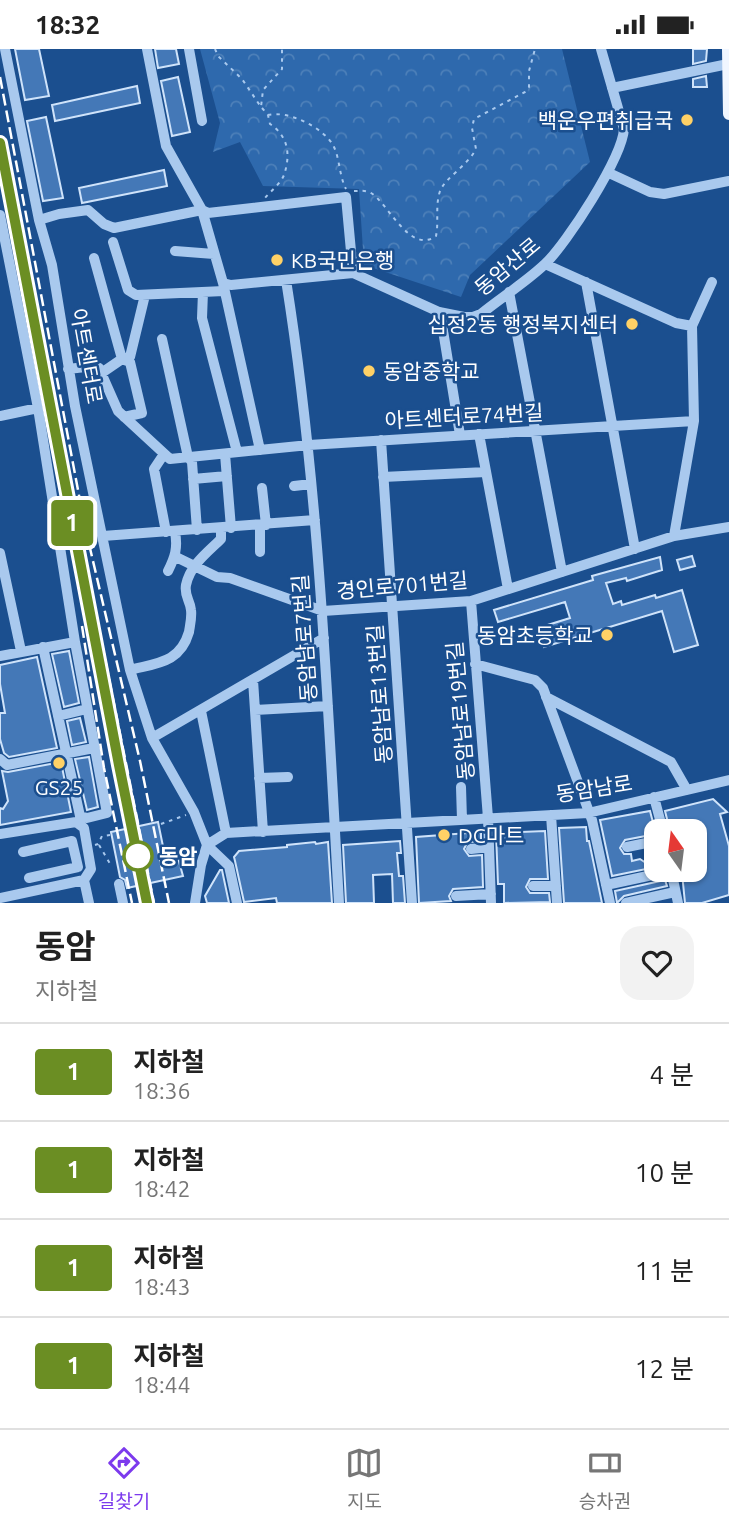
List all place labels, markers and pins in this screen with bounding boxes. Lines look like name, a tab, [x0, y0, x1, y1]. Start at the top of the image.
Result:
place label: 백운우편취급국	[538, 108, 673, 132]
marker: 백운우편취급국	[679, 112, 695, 128]
place label: KB국민은행	[291, 248, 394, 272]
marker: KB국민은행	[269, 252, 285, 268]
place label: 십정2동 행정복지센터	[427, 312, 618, 336]
marker: 십정2동 행정복지센터	[624, 316, 640, 332]
place label: 동암중학교	[383, 359, 480, 383]
marker: 동암중학교	[361, 363, 377, 379]
place label: 동암초등학교	[477, 623, 593, 647]
marker: 동암초등학교	[599, 627, 615, 643]
marker: GS25	[51, 755, 67, 771]
place label: GS25	[35, 775, 83, 799]
place label: DC마트	[458, 823, 524, 847]
marker: DC마트	[436, 827, 452, 843]
marker: 동암	[123, 841, 153, 871]
place label: 동암	[159, 844, 198, 868]

